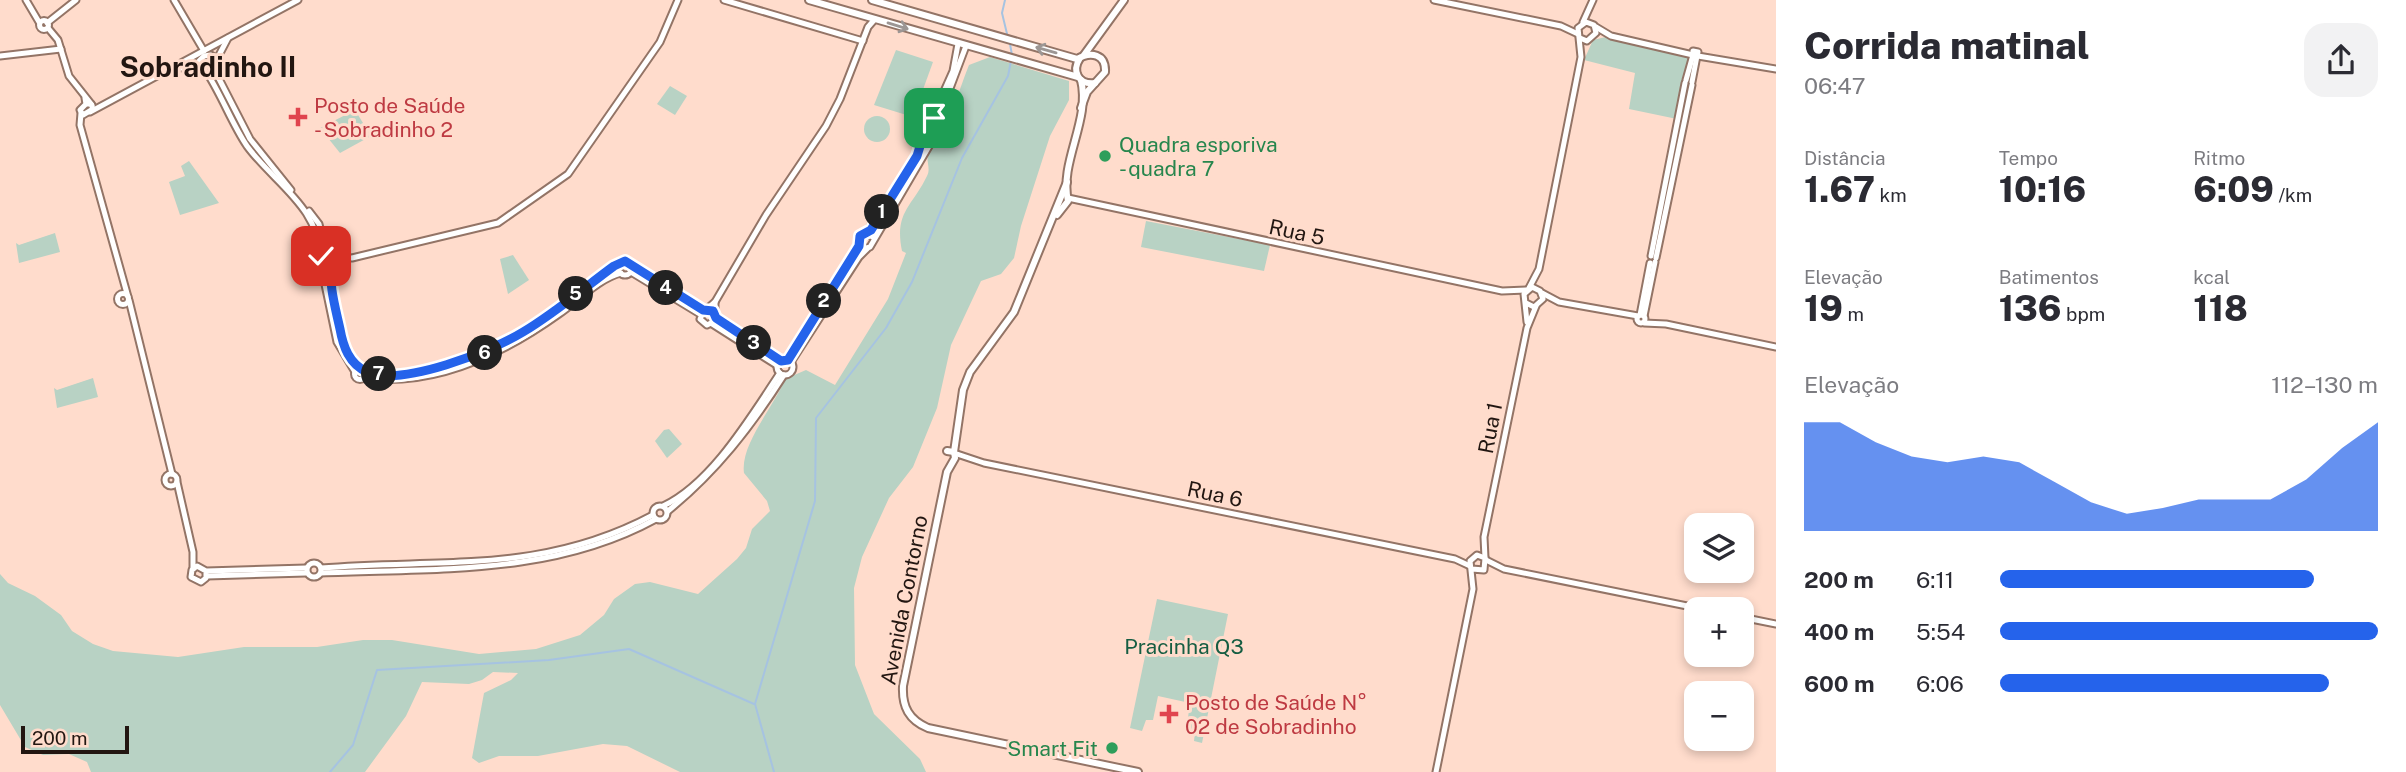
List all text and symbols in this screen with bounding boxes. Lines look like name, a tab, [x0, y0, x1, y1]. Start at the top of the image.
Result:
one-way arrow	[886, 20, 908, 33]
text: Corrida matinal	[1804, 23, 2090, 68]
button: share	[2304, 23, 2378, 97]
one-way arrow	[1035, 42, 1057, 55]
district label: Sobradinho II	[120, 50, 296, 83]
text: 06:47	[1804, 72, 1866, 99]
pin	[904, 88, 964, 148]
place label: Posto de Saúde - Sobradinho 2	[314, 93, 465, 142]
icon: arrive	[915, 99, 953, 137]
marker: Posto de Saúde - Sobradinho 2	[288, 107, 308, 127]
place label: Quadra esporiva - quadra 7	[1119, 132, 1278, 181]
text: Distância	[1804, 147, 1886, 169]
text: Tempo	[1999, 147, 2058, 169]
text: Ritmo	[2193, 147, 2245, 169]
marker: Quadra esporiva - quadra 7	[1097, 148, 1113, 164]
text: 1.67	[1804, 169, 1875, 210]
text: 10:16	[1999, 169, 2086, 210]
text: 6:09	[2193, 169, 2274, 210]
text: km	[1875, 184, 1907, 206]
text: /km	[2274, 184, 2312, 206]
pin: 1	[864, 194, 900, 230]
text: 1	[877, 200, 886, 222]
street label: Rua 5	[1267, 214, 1327, 250]
pin	[291, 226, 351, 286]
icon: check	[302, 237, 340, 275]
text: Elevação	[1804, 266, 1883, 288]
text: Batimentos	[1999, 266, 2099, 288]
text: kcal	[2193, 266, 2230, 288]
pin: 4	[648, 270, 684, 306]
pin: 5	[558, 276, 594, 312]
text: 4	[659, 276, 672, 298]
text: 5	[569, 282, 582, 304]
pin: 2	[806, 284, 842, 318]
text: 19	[1804, 288, 1843, 329]
text: 136	[1999, 288, 2061, 329]
text: 118	[2193, 288, 2248, 329]
text: 2	[817, 289, 830, 311]
text: m	[1843, 303, 1864, 325]
text: bpm	[2061, 303, 2105, 325]
pin: 3	[736, 326, 772, 360]
text: 3	[747, 331, 760, 353]
pin: 6	[468, 336, 503, 370]
text: 6	[478, 341, 491, 363]
pin: 7	[362, 356, 396, 392]
text: 7	[373, 362, 384, 384]
text: Elevação	[1804, 371, 1899, 398]
text: 112–130 m	[2271, 371, 2378, 398]
street label: Rua 1	[1473, 400, 1507, 456]
street label: Rua 6	[1185, 476, 1245, 512]
street label: Avenida Contorno	[875, 513, 933, 687]
map controls	[1684, 513, 1754, 751]
button: layers	[1684, 513, 1754, 583]
text: 200 m	[1804, 566, 1874, 593]
text: 6:11	[1916, 566, 1954, 593]
button: +	[1684, 597, 1754, 667]
text: 400 m	[1804, 618, 1874, 645]
text: 5:54	[1916, 618, 1965, 645]
park label: Pracinha Q3	[1124, 634, 1244, 659]
text: 600 m	[1804, 670, 1874, 697]
text: 6:06	[1916, 670, 1964, 697]
button: −	[1684, 681, 1754, 751]
place label: Posto de Saúde N° 02 de Sobradinho	[1185, 690, 1367, 739]
marker: Posto de Saúde N° 02 de Sobradinho	[1159, 704, 1179, 724]
scale bar	[21, 723, 130, 755]
text: 200 m	[32, 727, 88, 749]
place label: Smart Fit	[1007, 736, 1098, 761]
marker: Smart Fit	[1104, 740, 1120, 756]

